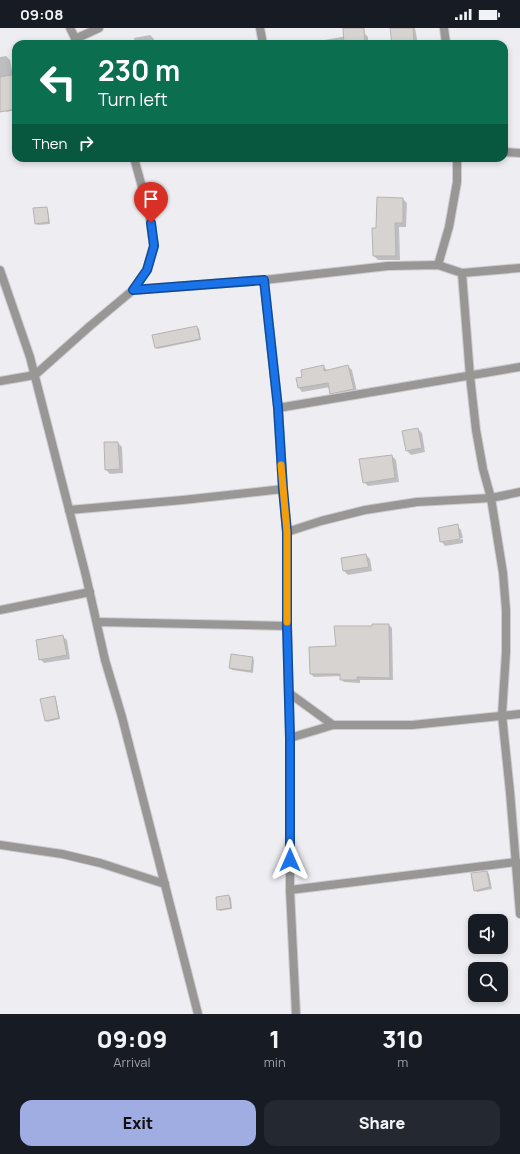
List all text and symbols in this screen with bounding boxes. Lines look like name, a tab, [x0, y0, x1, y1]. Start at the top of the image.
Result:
text: 09:08	[20, 4, 63, 25]
text: 230 m	[98, 51, 180, 89]
icon: left	[32, 56, 84, 108]
text: Turn left	[98, 87, 168, 111]
icon: right	[75, 132, 97, 154]
text: Then	[32, 133, 67, 154]
pin	[134, 182, 168, 223]
icon: arrive	[140, 188, 162, 210]
position arrow	[269, 839, 311, 881]
map controls	[468, 914, 508, 1002]
button: sound	[468, 914, 508, 954]
button: search	[468, 962, 508, 1002]
text: 09:09	[97, 1022, 167, 1055]
text: 1	[269, 1022, 280, 1055]
text: 310	[382, 1022, 423, 1055]
text: Arrival	[113, 1053, 150, 1071]
text: min	[264, 1053, 286, 1071]
text: m	[397, 1053, 408, 1071]
button: Exit	[20, 1100, 256, 1146]
button: Share	[264, 1100, 500, 1146]

